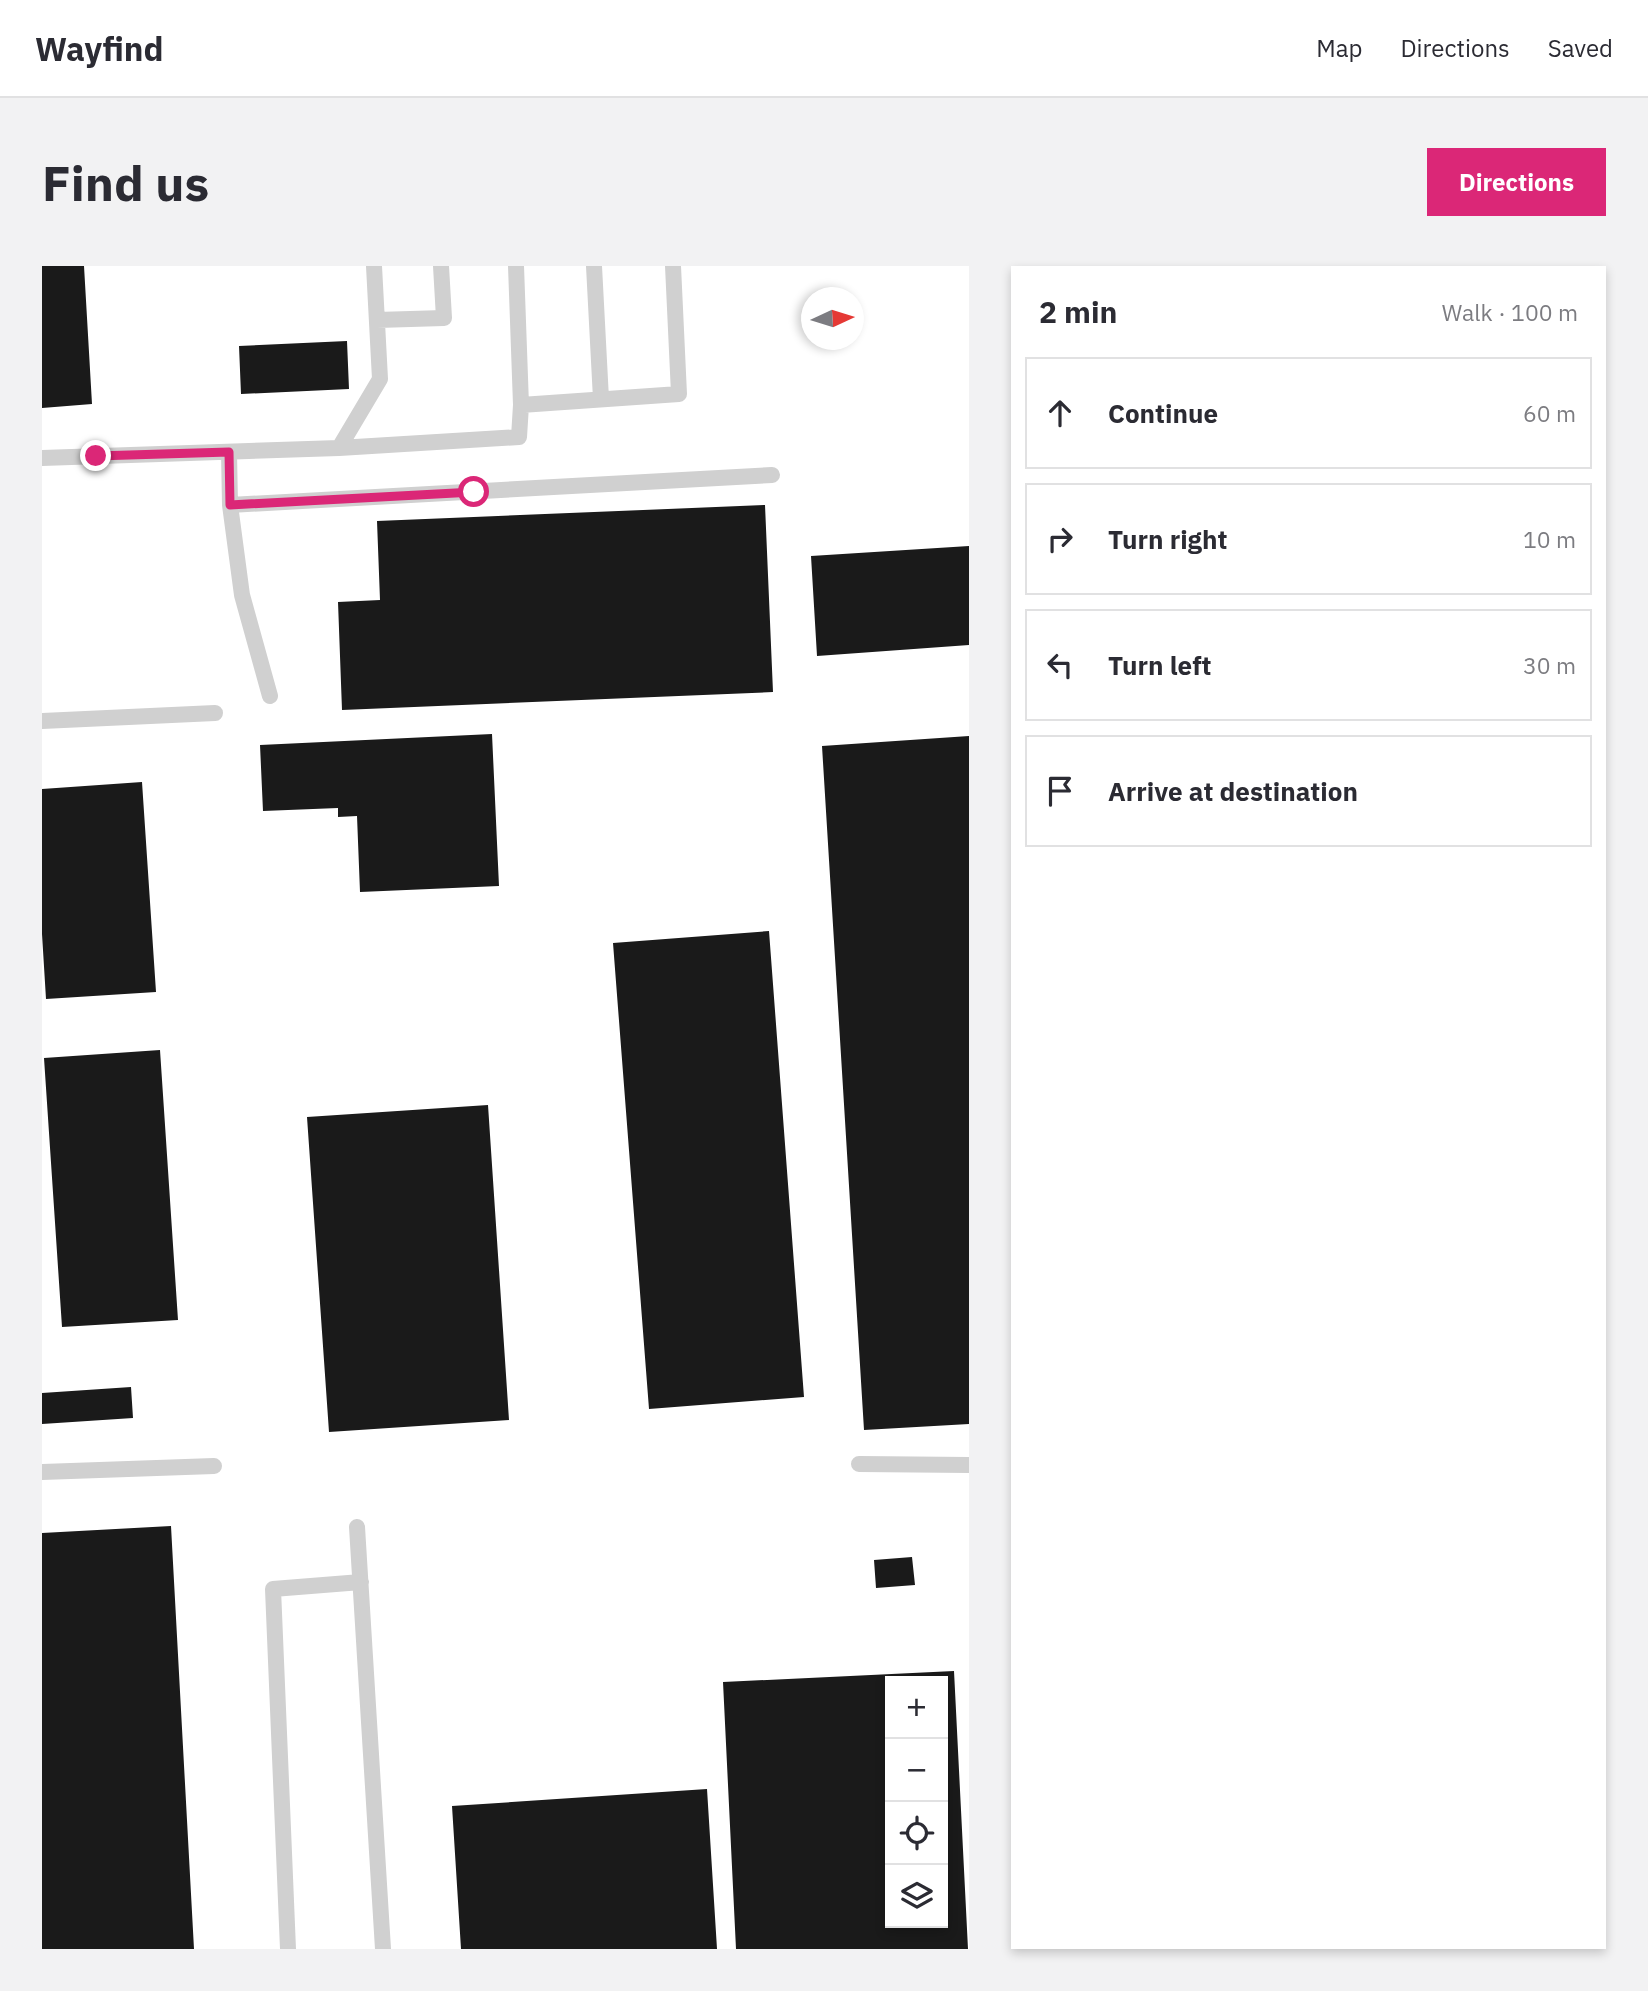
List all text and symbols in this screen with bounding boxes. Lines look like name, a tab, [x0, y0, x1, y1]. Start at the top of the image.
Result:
text: Wayfind	[35, 27, 164, 70]
text: Map	[1316, 32, 1362, 64]
text: Directions	[1400, 32, 1510, 64]
text: Saved	[1548, 32, 1613, 64]
button: Directions	[1427, 148, 1606, 216]
text: Find us	[42, 151, 209, 214]
north arrow	[801, 287, 864, 350]
text: 2 min	[1039, 292, 1117, 331]
text: Walk · 100 m	[1442, 297, 1578, 327]
icon: ahead	[1041, 394, 1079, 432]
text: Continue	[1108, 396, 1218, 430]
text: 60 m	[1523, 398, 1576, 428]
route end	[80, 440, 111, 471]
route start	[458, 476, 489, 507]
icon: right	[1041, 520, 1079, 558]
text: Turn right	[1108, 522, 1227, 556]
text: 10 m	[1523, 524, 1576, 554]
icon: left	[1041, 646, 1079, 684]
text: Turn left	[1108, 648, 1211, 682]
text: 30 m	[1523, 650, 1576, 680]
icon: arrive	[1041, 772, 1079, 810]
text: Arrive at destination	[1108, 774, 1358, 808]
map controls	[885, 1676, 948, 1928]
button: +	[885, 1676, 948, 1739]
button: −	[885, 1739, 948, 1802]
button: locate	[885, 1802, 948, 1865]
button: layers	[885, 1865, 948, 1928]

